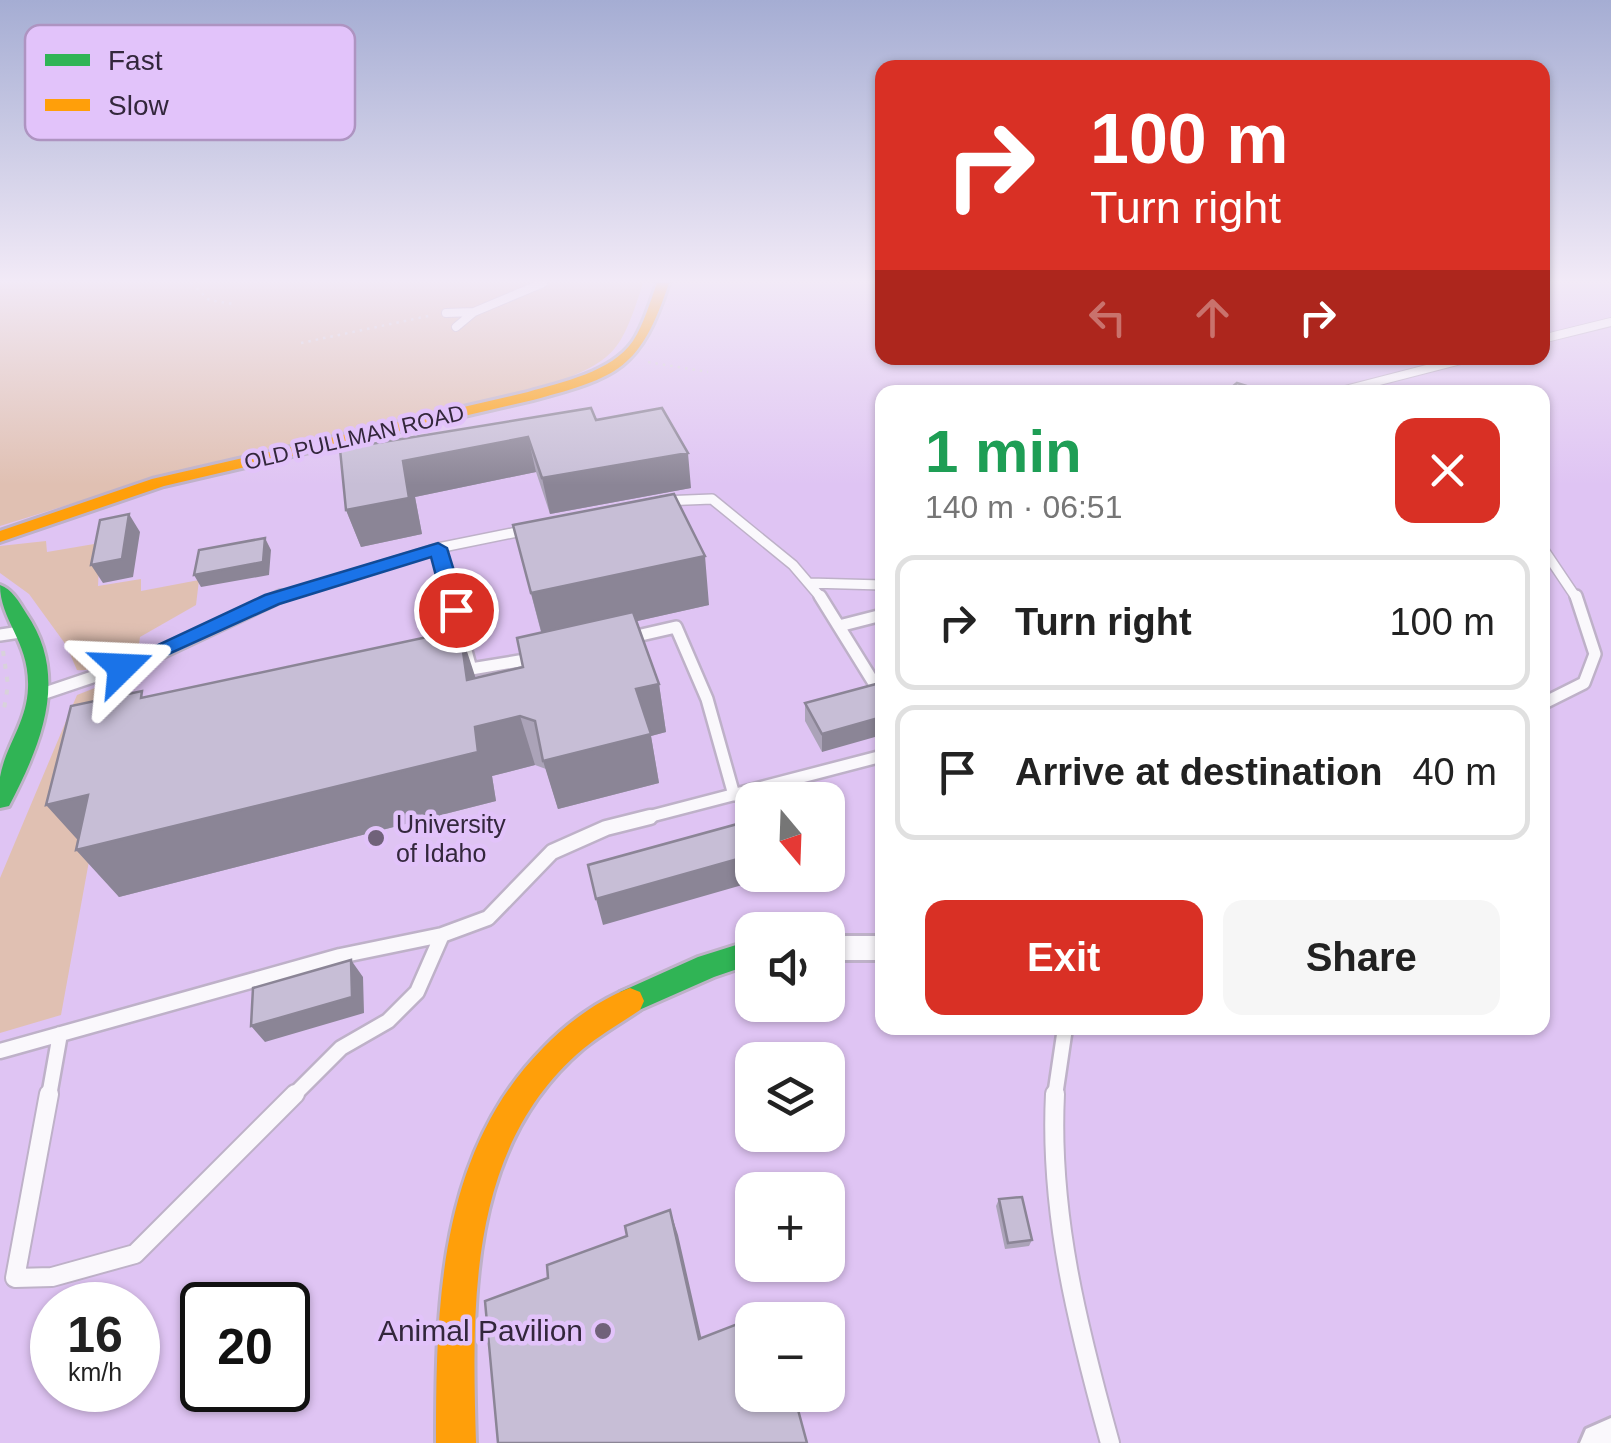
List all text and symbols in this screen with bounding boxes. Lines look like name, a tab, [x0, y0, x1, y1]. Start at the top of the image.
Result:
legend	[25, 25, 355, 140]
text: Fast	[108, 45, 163, 76]
text: Slow	[108, 90, 169, 121]
icon: right	[925, 100, 1055, 230]
text: 100 m	[1090, 100, 1288, 178]
text: Turn right	[1090, 182, 1281, 233]
icon: left	[1080, 290, 1135, 345]
icon: ahead	[1185, 290, 1240, 345]
icon: right	[1290, 290, 1345, 345]
street label: OLD PULLMAN ROAD	[242, 400, 467, 475]
text: 1 min	[925, 418, 1082, 485]
button: close	[1395, 418, 1500, 523]
text: 140 m · 06:51	[925, 489, 1122, 525]
pin	[414, 568, 499, 653]
icon: arrive	[429, 583, 484, 638]
icon: right	[930, 595, 985, 650]
text: Turn right	[1015, 601, 1192, 643]
text: 100 m	[1389, 601, 1495, 643]
position arrow	[70, 615, 174, 719]
icon: arrive	[930, 745, 985, 800]
text: Arrive at destination	[1015, 751, 1382, 793]
text: 40 m	[1412, 751, 1497, 793]
north arrow	[735, 782, 845, 892]
map controls	[735, 782, 845, 1412]
place label: University of Idaho	[396, 810, 506, 867]
marker: University of Idaho	[365, 827, 387, 849]
button: Exit	[925, 900, 1203, 1015]
button: Share	[1223, 900, 1500, 1015]
button: sound	[735, 912, 845, 1022]
button: layers	[735, 1042, 845, 1152]
button: +	[735, 1172, 845, 1282]
speed limit sign: 20	[180, 1282, 310, 1412]
button: −	[735, 1302, 845, 1412]
text: 16	[67, 1307, 123, 1363]
place label: Animal Pavilion	[378, 1314, 583, 1347]
marker: Animal Pavilion	[592, 1320, 614, 1342]
text: km/h	[68, 1358, 122, 1386]

